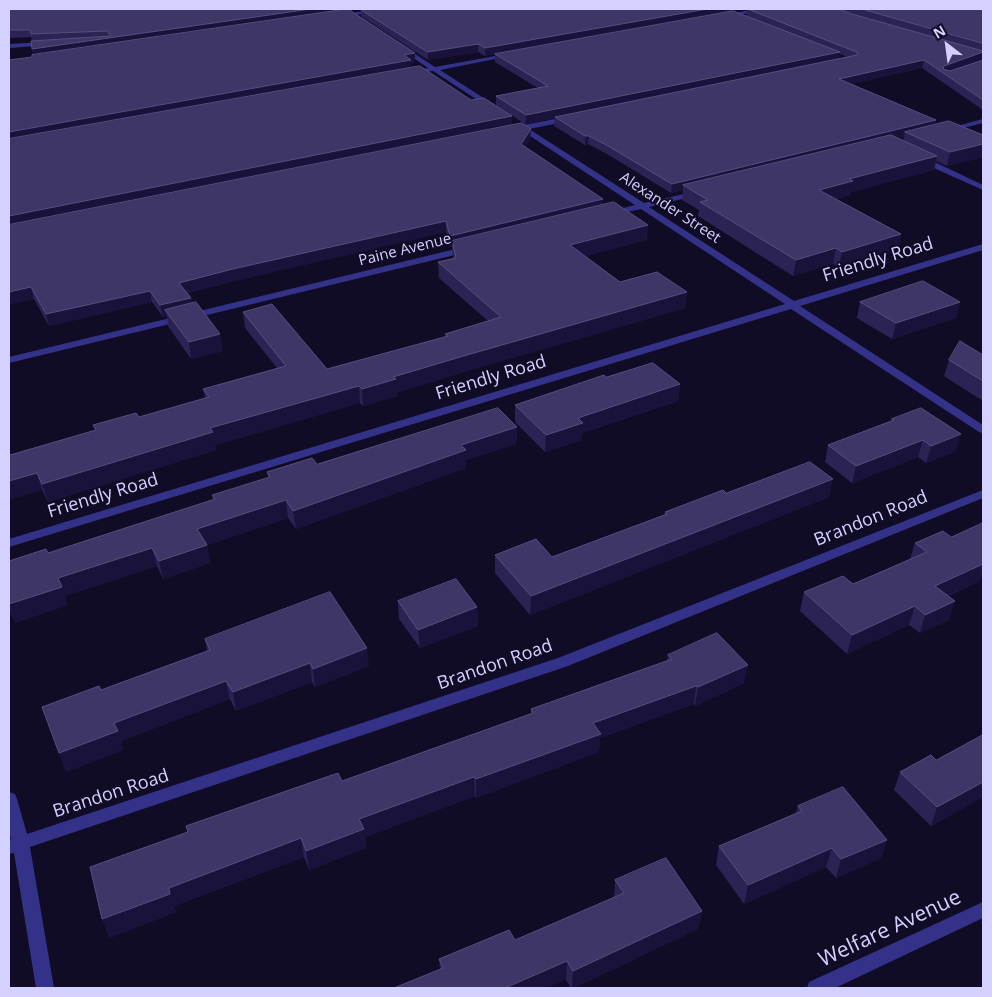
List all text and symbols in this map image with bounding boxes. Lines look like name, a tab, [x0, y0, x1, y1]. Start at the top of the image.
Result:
north arrow	[922, 20, 972, 70]
text: N	[930, 21, 949, 43]
street label: Alexander Street	[616, 169, 724, 247]
street label: Paine Avenue	[357, 230, 453, 270]
street label: Friendly Road	[820, 233, 936, 287]
street label: Friendly Road	[433, 351, 549, 405]
street label: Friendly Road	[45, 469, 161, 523]
street label: Brandon Road	[811, 486, 931, 552]
street label: Brandon Road	[435, 635, 555, 695]
street label: Brandon Road	[50, 765, 172, 823]
street label: Welfare Avenue	[815, 885, 965, 973]

